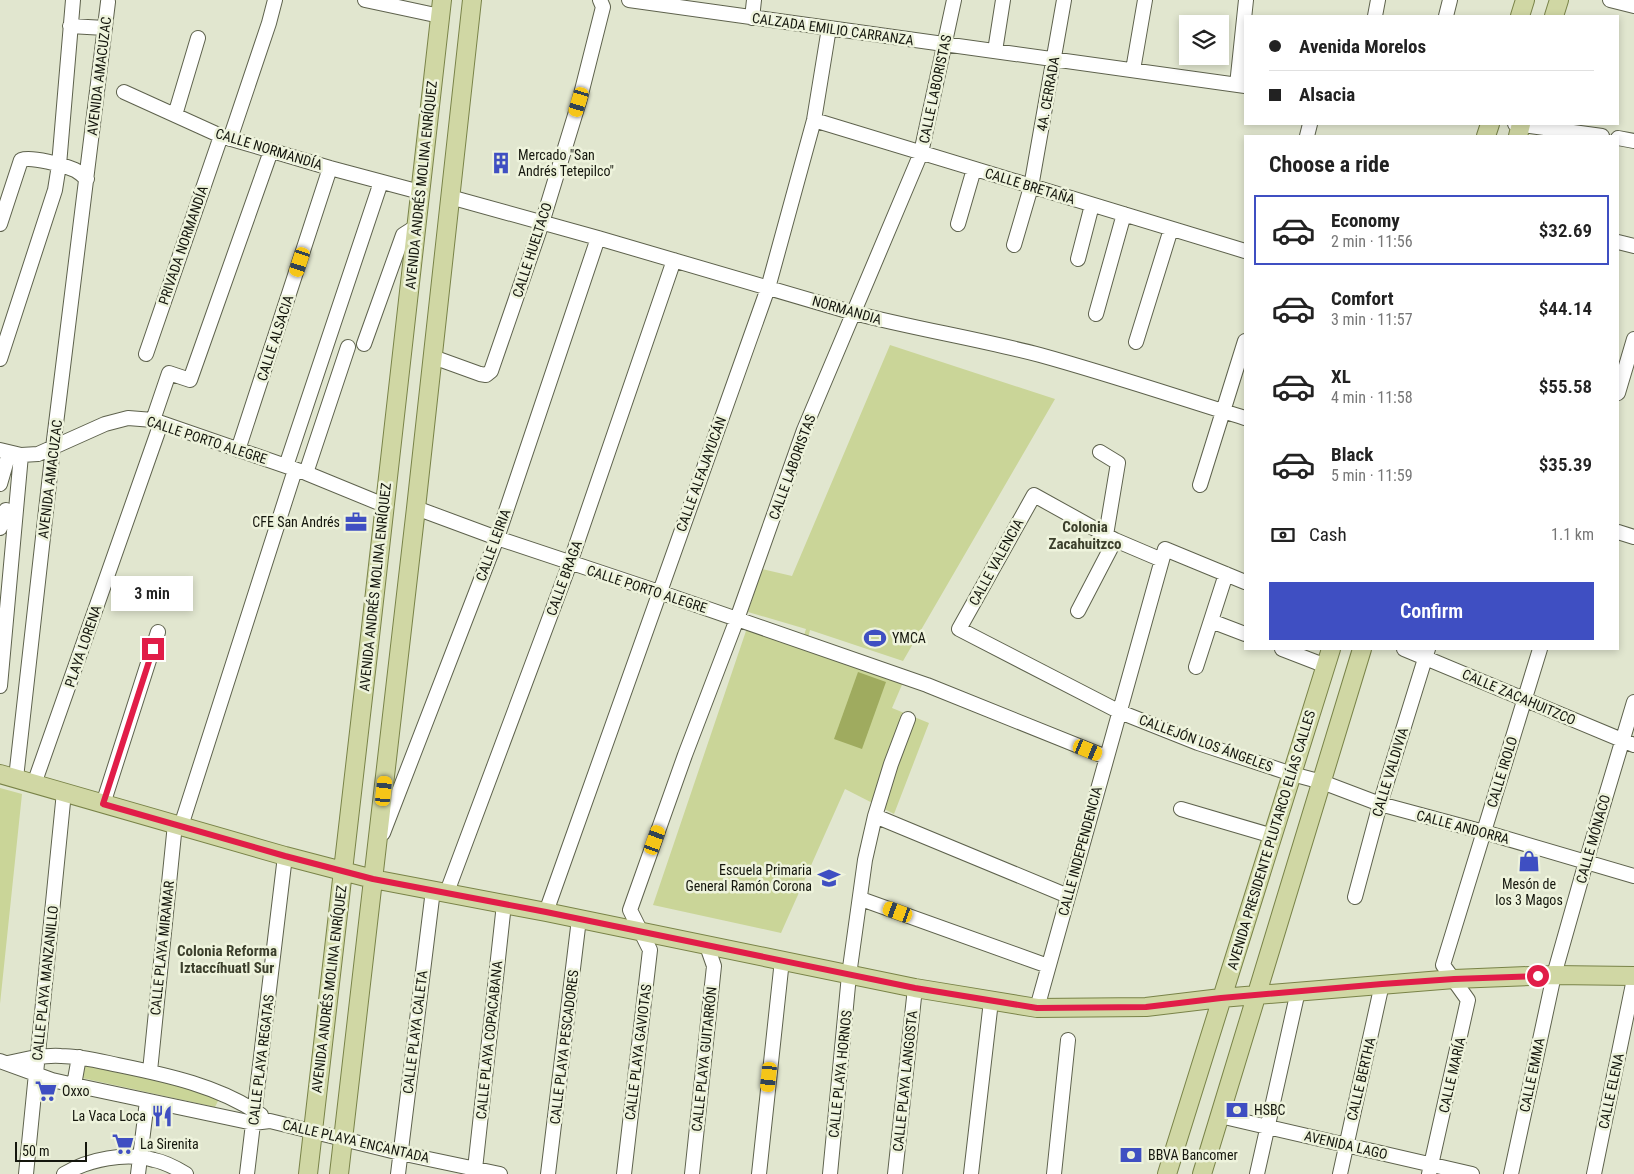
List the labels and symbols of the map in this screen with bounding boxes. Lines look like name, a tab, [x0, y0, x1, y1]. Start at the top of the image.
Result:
street label: CALZADA EMILIO CARRANZA	[751, 10, 915, 48]
street label: AVENIDA AMACUZAC	[84, 16, 114, 136]
street label: CALLE LABORISTAS	[916, 33, 954, 145]
street label: 4A. CERRADA	[1034, 55, 1062, 133]
street label: AVENIDA ANDRÉS MOLINA ENRÍQUEZ	[401, 80, 440, 290]
car	[567, 85, 590, 119]
street label: CALLE NORMANDÍA	[214, 124, 325, 173]
place label: Mercado "San Andrés Tetepilco"	[518, 147, 614, 179]
building icon: Mercado "San Andrés Tetepilco"	[488, 150, 514, 176]
street label: CALLE BRETAÑA	[983, 164, 1077, 207]
street label: PRIVADA NORMANDÍA	[154, 183, 211, 307]
street label: CALLE HUELTACO	[509, 201, 555, 299]
car	[288, 245, 311, 279]
street label: NORMANDIA	[810, 292, 884, 328]
street label: CALLE ALSACIA	[254, 293, 296, 383]
street label: CALLE LABORISTAS	[766, 412, 818, 522]
street label: CALLE PORTO ALEGRE	[145, 413, 269, 467]
street label: CALLE ALFAJAYUCÁN	[672, 414, 729, 534]
street label: AVENIDA AMACUZAC	[35, 419, 65, 539]
street label: AVENIDA ANDRÉS MOLINA ENRÍQUEZ	[355, 482, 394, 692]
street label: CALLE LEIRIA	[473, 507, 513, 583]
office icon: CFE San Andrés	[343, 509, 369, 535]
place label: CFE San Andrés	[252, 514, 340, 530]
street label: CALLE VALENCIA	[966, 516, 1026, 608]
district label: Colonia Zacahuitzco	[1048, 518, 1122, 553]
street label: CALLE BRAGA	[543, 538, 585, 618]
street label: CALLE PORTO ALEGRE	[585, 562, 709, 616]
callout: 3 min	[112, 576, 194, 612]
street label: PLAYA LORENA	[61, 603, 105, 689]
sports icon: YMCA	[862, 625, 888, 651]
place label: YMCA	[892, 630, 926, 646]
route end	[142, 638, 164, 660]
street label: CALLE ZACAHUITZCO	[1460, 666, 1578, 728]
street label: AVENIDA PRESIDENTE PLUTARCO ELÍAS CALLES	[1223, 708, 1318, 972]
street label: CALLEJÓN LOS ÁNGELES	[1137, 710, 1275, 775]
street label: CALLE VALDIVIA	[1369, 725, 1411, 819]
street label: CALLE IROLO	[1484, 735, 1520, 809]
car	[1071, 737, 1104, 763]
car	[374, 775, 393, 807]
street label: CALLE INDEPENDENCIA	[1055, 785, 1105, 917]
street label: CALLE MÓNACO	[1572, 792, 1613, 885]
street label: CALLE ANDORRA	[1415, 807, 1511, 847]
car	[642, 823, 667, 857]
shop icon: Mesón de los 3 Magos	[1516, 848, 1542, 874]
place label: Escuela Primaria General Ramón Corona	[685, 862, 812, 894]
school or university icon: Escuela Primaria General Ramón Corona	[816, 865, 842, 891]
place label: Mesón de los 3 Magos	[1495, 876, 1563, 908]
street label: CALLE PLAYA MIRAMAR	[147, 879, 177, 1016]
street label: AVENIDA ANDRÉS MOLINA ENRÍQUEZ	[307, 884, 350, 1094]
car	[881, 900, 914, 924]
street label: CALLE PLAYA MANZANILLO	[29, 905, 61, 1061]
district label: Colonia Reforma Iztaccíhuatl Sur	[177, 942, 277, 977]
street label: CALLE PLAYA COPACABANA	[473, 960, 505, 1120]
route start	[1527, 965, 1549, 987]
street label: CALLE PLAYA CALETA	[399, 969, 431, 1095]
street label: CALLE PLAYA PESCADORES	[547, 969, 581, 1125]
street label: CALLE PLAYA GAVIOTAS	[622, 983, 654, 1121]
street label: CALLE PLAYA GUITARRÓN	[687, 986, 720, 1132]
street label: CALLE PLAYA REGATAS	[245, 994, 277, 1126]
street label: CALLE PLAYA HORNOS	[825, 1009, 855, 1139]
street label: CALLE PLAYA LANGOSTA	[890, 1010, 920, 1152]
street label: CALLE MARÍA	[1435, 1035, 1469, 1115]
street label: CALLE BERTHA	[1344, 1036, 1378, 1122]
street label: CALLE EMMA	[1516, 1036, 1548, 1114]
street label: CALLE ELENA	[1595, 1052, 1627, 1130]
car	[759, 1061, 778, 1093]
supermarket icon: Oxxo	[33, 1078, 59, 1104]
place label: Oxxo	[62, 1083, 90, 1099]
bank icon: HSBC	[1224, 1097, 1250, 1123]
place label: HSBC	[1254, 1102, 1286, 1118]
restaurant icon: La Vaca Loca	[149, 1103, 175, 1129]
place label: La Vaca Loca	[72, 1108, 146, 1124]
street label: CALLE PLAYA ENCANTADA	[281, 1116, 431, 1166]
street label: AVENIDA LAGO	[1303, 1128, 1389, 1162]
supermarket icon: La Sirenita	[110, 1131, 136, 1157]
place label: La Sirenita	[140, 1136, 199, 1152]
scale bar	[15, 1139, 88, 1162]
bank icon: BBVA Bancomer	[1118, 1142, 1144, 1168]
place label: BBVA Bancomer	[1148, 1147, 1238, 1163]

